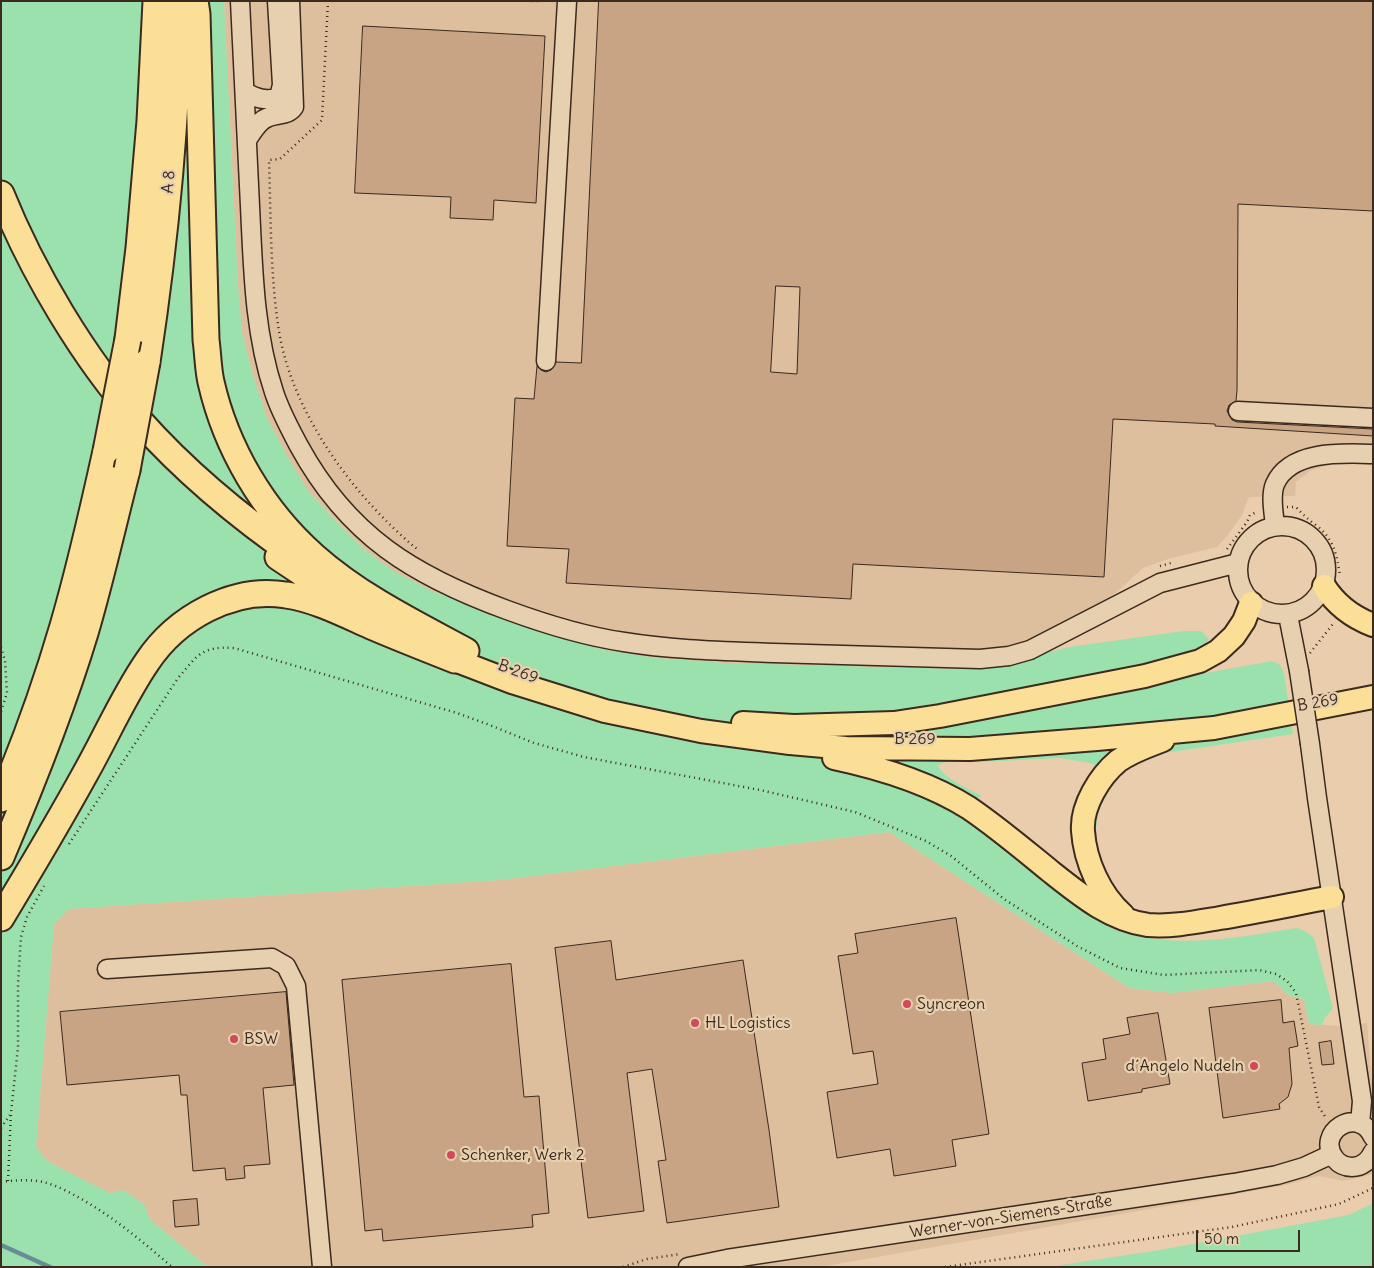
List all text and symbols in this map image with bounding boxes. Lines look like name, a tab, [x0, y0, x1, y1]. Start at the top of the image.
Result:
street label: A 8	[158, 170, 180, 194]
street label: B 269	[495, 656, 541, 688]
street label: B 269	[1296, 690, 1340, 716]
street label: B 269	[894, 729, 936, 749]
place label: Syncreon	[917, 994, 985, 1014]
marker: Syncreon	[901, 998, 913, 1010]
place label: HL Logistics	[705, 1013, 791, 1033]
marker: HL Logistics	[689, 1017, 701, 1029]
place label: BSW	[244, 1029, 278, 1049]
marker: BSW	[228, 1033, 240, 1045]
place label: d´Angelo Nudeln	[1126, 1056, 1244, 1076]
marker: d´Angelo Nudeln	[1248, 1060, 1260, 1072]
place label: Schenker, Werk 2	[461, 1145, 584, 1165]
marker: Schenker, Werk 2	[445, 1149, 457, 1161]
street label: Werner-von-Siemens-Straße	[908, 1191, 1114, 1243]
scale bar	[1199, 1220, 1303, 1252]
text: 50 m	[1204, 1229, 1239, 1248]

